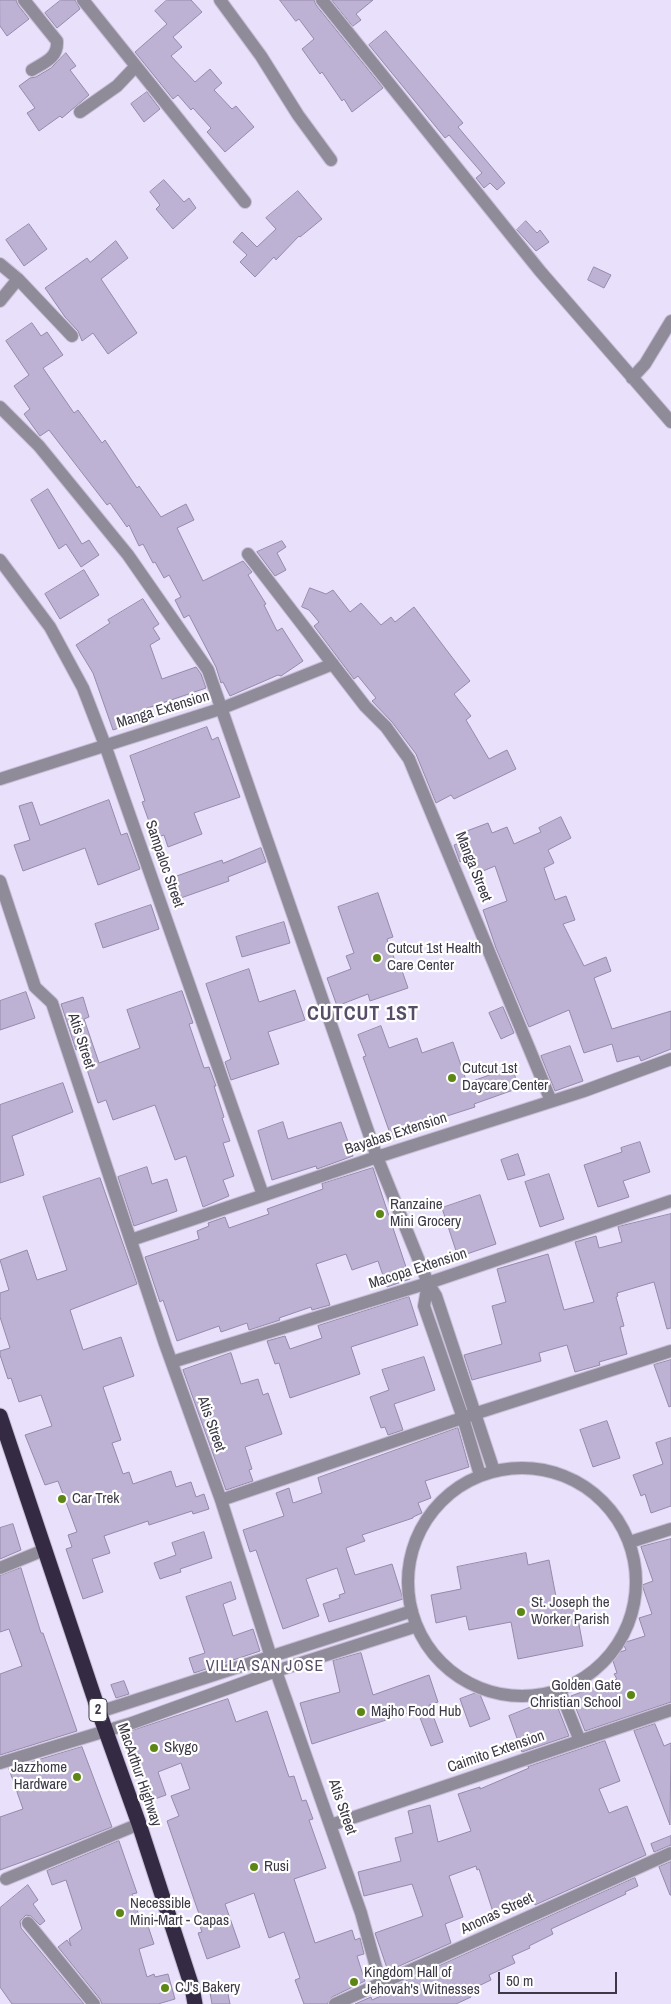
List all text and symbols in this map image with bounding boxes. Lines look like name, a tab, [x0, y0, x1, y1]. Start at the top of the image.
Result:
street label: Manga Extension	[115, 687, 211, 733]
street label: Sampaloc Street	[141, 818, 187, 910]
street label: Manga Street	[451, 829, 495, 905]
place label: Cutcut 1st Health Care Center	[387, 940, 481, 975]
marker: Cutcut 1st Health Care Center	[371, 952, 383, 964]
district label: CUTCUT 1ST	[306, 1003, 420, 1027]
street label: Atis Street	[64, 1011, 98, 1071]
place label: Cutcut 1st Daycare Center	[462, 1060, 548, 1095]
marker: Cutcut 1st Daycare Center	[446, 1072, 458, 1084]
street label: Bayabas Extension	[343, 1109, 449, 1159]
place label: Ranzaine Mini Grocery	[390, 1196, 461, 1231]
marker: Ranzaine Mini Grocery	[374, 1208, 386, 1220]
street label: Macopa Extension	[367, 1245, 469, 1293]
street label: Atis Street	[193, 1394, 229, 1454]
place label: Car Trek	[72, 1490, 119, 1508]
marker: Car Trek	[56, 1493, 68, 1505]
place label: St. Joseph the Worker Parish	[531, 1594, 610, 1629]
marker: St. Joseph the Worker Parish	[515, 1606, 527, 1618]
district label: VILLA SAN JOSE	[204, 1657, 326, 1677]
place label: Golden Gate Christian School	[530, 1677, 621, 1712]
marker: Golden Gate Christian School	[625, 1689, 637, 1701]
road number: 2	[89, 1698, 107, 1722]
place label: Majho Food Hub	[371, 1703, 461, 1721]
marker: Majho Food Hub	[355, 1706, 367, 1718]
street label: MacArthur Highway	[113, 1721, 165, 1829]
street label: Caimito Extension	[445, 1727, 547, 1777]
place label: Skygo	[164, 1739, 198, 1757]
marker: Skygo	[148, 1742, 160, 1754]
place label: Jazzhome Hardware	[11, 1759, 67, 1794]
marker: Jazzhome Hardware	[71, 1771, 83, 1783]
street label: Atis Street	[324, 1777, 360, 1837]
place label: Rusi	[264, 1858, 289, 1876]
marker: Rusi	[248, 1861, 260, 1873]
street label: Anonas Street	[458, 1889, 536, 1939]
place label: Necessible Mini-Mart - Capas	[130, 1895, 229, 1930]
marker: Necessible Mini-Mart - Capas	[114, 1907, 126, 1919]
scale bar	[501, 1962, 620, 1994]
place label: Kingdom Hall of Jehovah's Witnesses	[364, 1964, 480, 1999]
text: 50 m	[506, 1970, 533, 1991]
marker: Kingdom Hall of Jehovah's Witnesses	[348, 1976, 360, 1988]
place label: CJ's Bakery	[175, 1979, 240, 1997]
marker: CJ's Bakery	[159, 1982, 171, 1994]

